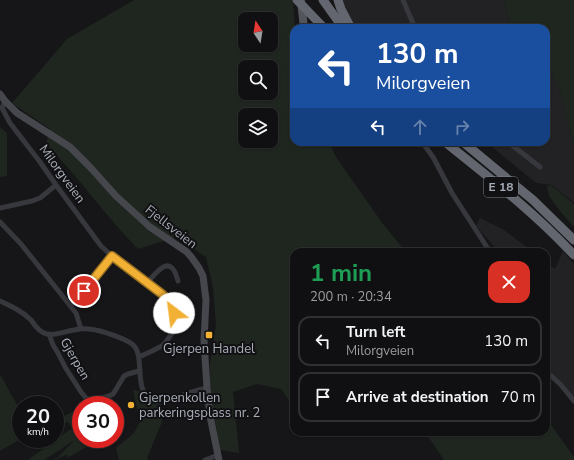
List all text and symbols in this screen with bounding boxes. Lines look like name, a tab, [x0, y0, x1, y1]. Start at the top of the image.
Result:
north arrow	[238, 12, 278, 52]
map controls	[238, 12, 278, 148]
text: 130 m	[376, 35, 459, 73]
icon: left	[310, 40, 362, 92]
button: search	[238, 60, 278, 100]
text: Milorgveien	[376, 71, 470, 95]
button: layers	[238, 108, 278, 148]
icon: left	[367, 116, 389, 138]
icon: ahead	[409, 116, 431, 138]
icon: right	[451, 116, 473, 138]
street label: Milorgveien	[35, 141, 89, 207]
road number: E 18	[484, 177, 518, 197]
street label: Fjellsveien	[141, 201, 201, 253]
text: 1 min	[310, 257, 372, 289]
button: close	[488, 261, 530, 303]
pin	[67, 274, 101, 308]
icon: arrive	[73, 280, 95, 302]
text: 200 m · 20:34	[310, 288, 392, 306]
position arrow	[153, 292, 195, 334]
text: Turn left	[346, 322, 405, 342]
marker: Gjerpen Handel	[204, 330, 214, 340]
icon: left	[312, 330, 334, 352]
text: 130 m	[484, 331, 528, 351]
street label: Gjerpen	[56, 335, 94, 383]
place label: Gjerpen Handel	[163, 340, 255, 358]
text: Milorgveien	[346, 342, 414, 360]
icon: arrive	[312, 386, 334, 408]
text: Arrive at destination	[346, 387, 489, 407]
text: 70 m	[501, 387, 535, 407]
place label: Gjerpenkollen parkeringsplass nr. 2	[139, 389, 260, 422]
speed limit sign: 30	[72, 396, 124, 448]
marker: Gjerpenkollen parkeringsplass nr. 2	[126, 400, 136, 410]
text: 20	[26, 403, 50, 430]
text: km/h	[27, 425, 49, 439]

